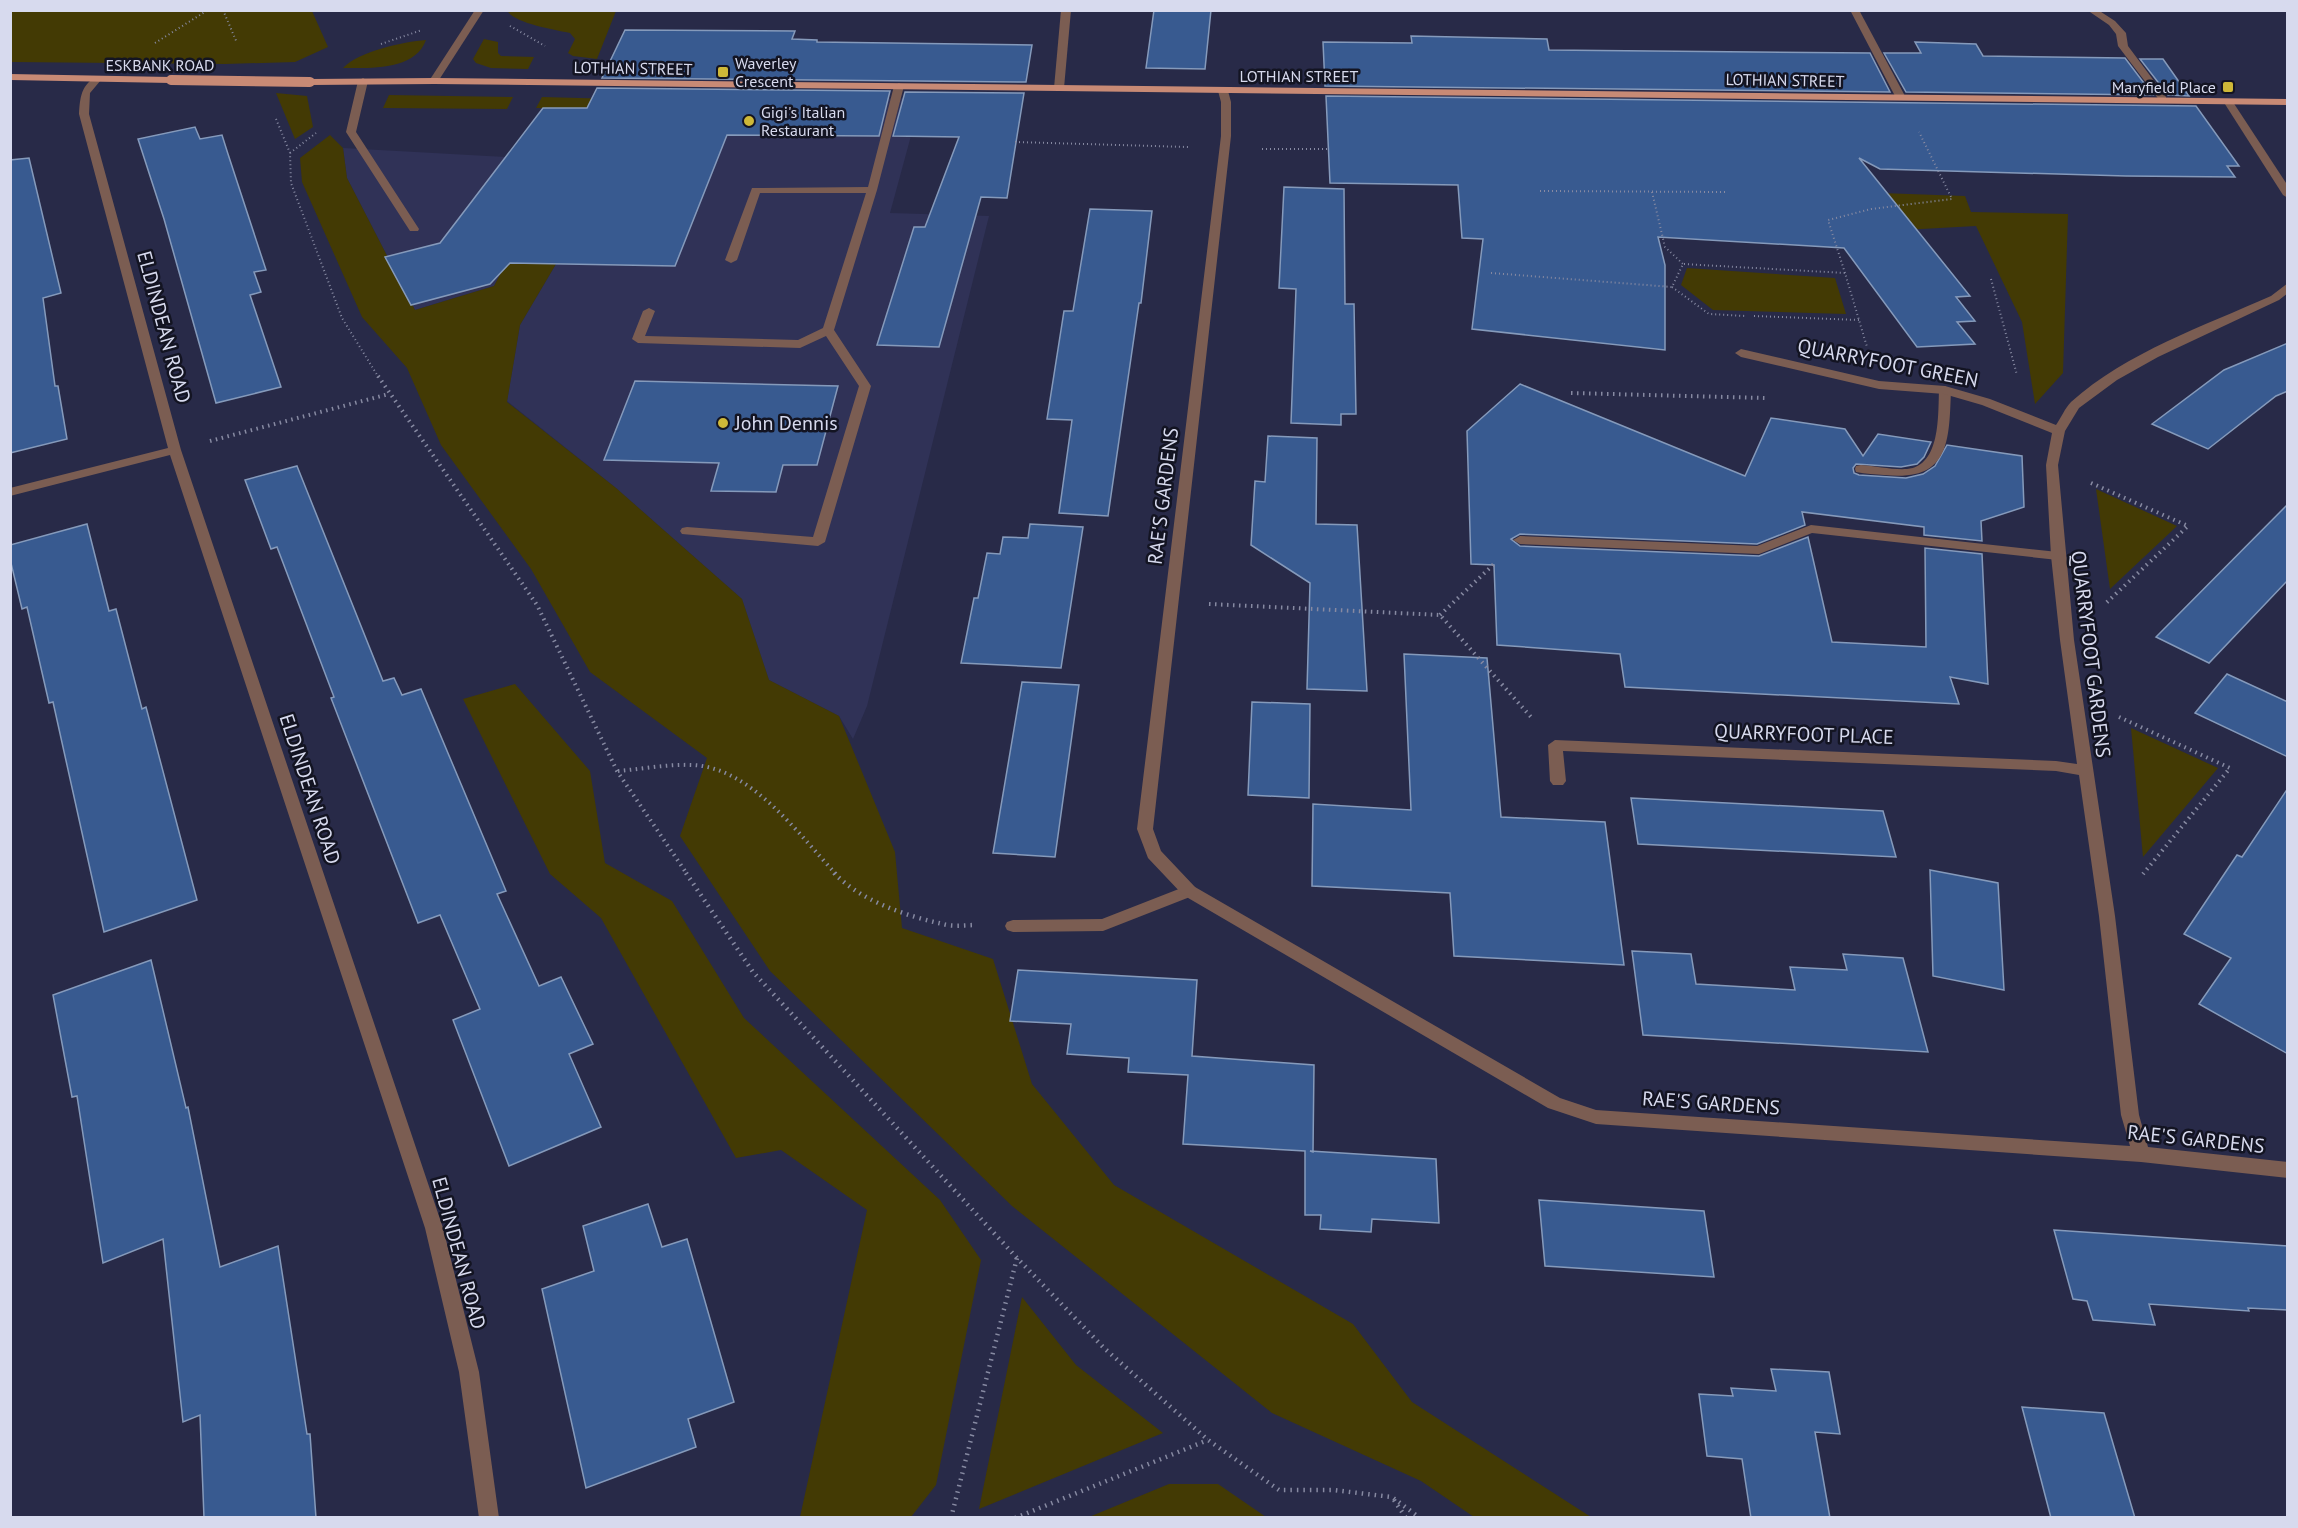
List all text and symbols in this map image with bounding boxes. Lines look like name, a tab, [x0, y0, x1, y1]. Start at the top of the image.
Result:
place label: Waverley Crescent	[735, 53, 797, 91]
street label: ESKBANK ROAD	[105, 55, 215, 75]
street label: LOTHIAN STREET	[573, 57, 693, 79]
marker: Waverley Crescent	[716, 65, 730, 79]
street label: LOTHIAN STREET	[1239, 66, 1359, 86]
street label: LOTHIAN STREET	[1725, 69, 1845, 91]
place label: Maryfield Place	[2112, 77, 2216, 97]
marker: Maryfield Place	[2221, 80, 2235, 94]
place label: Gigi's Italian Restaurant	[761, 102, 845, 140]
marker: Gigi's Italian Restaurant	[742, 114, 756, 128]
street label: ELDINDEAN ROAD	[131, 248, 197, 406]
street label: QUARRYFOOT GREEN	[1795, 333, 1981, 393]
place label: John Dennis	[734, 410, 838, 436]
marker: John Dennis	[716, 416, 730, 430]
street label: RAE'S GARDENS	[1142, 426, 1184, 566]
street label: QUARRYFOOT GARDENS	[2065, 549, 2117, 759]
street label: ELDINDEAN ROAD	[273, 710, 347, 868]
street label: QUARRYFOOT PLACE	[1714, 718, 1894, 750]
street label: RAE'S GARDENS	[1641, 1085, 1781, 1121]
street label: RAE'S GARDENS	[2126, 1119, 2266, 1159]
street label: ELDINDEAN ROAD	[426, 1174, 492, 1332]

